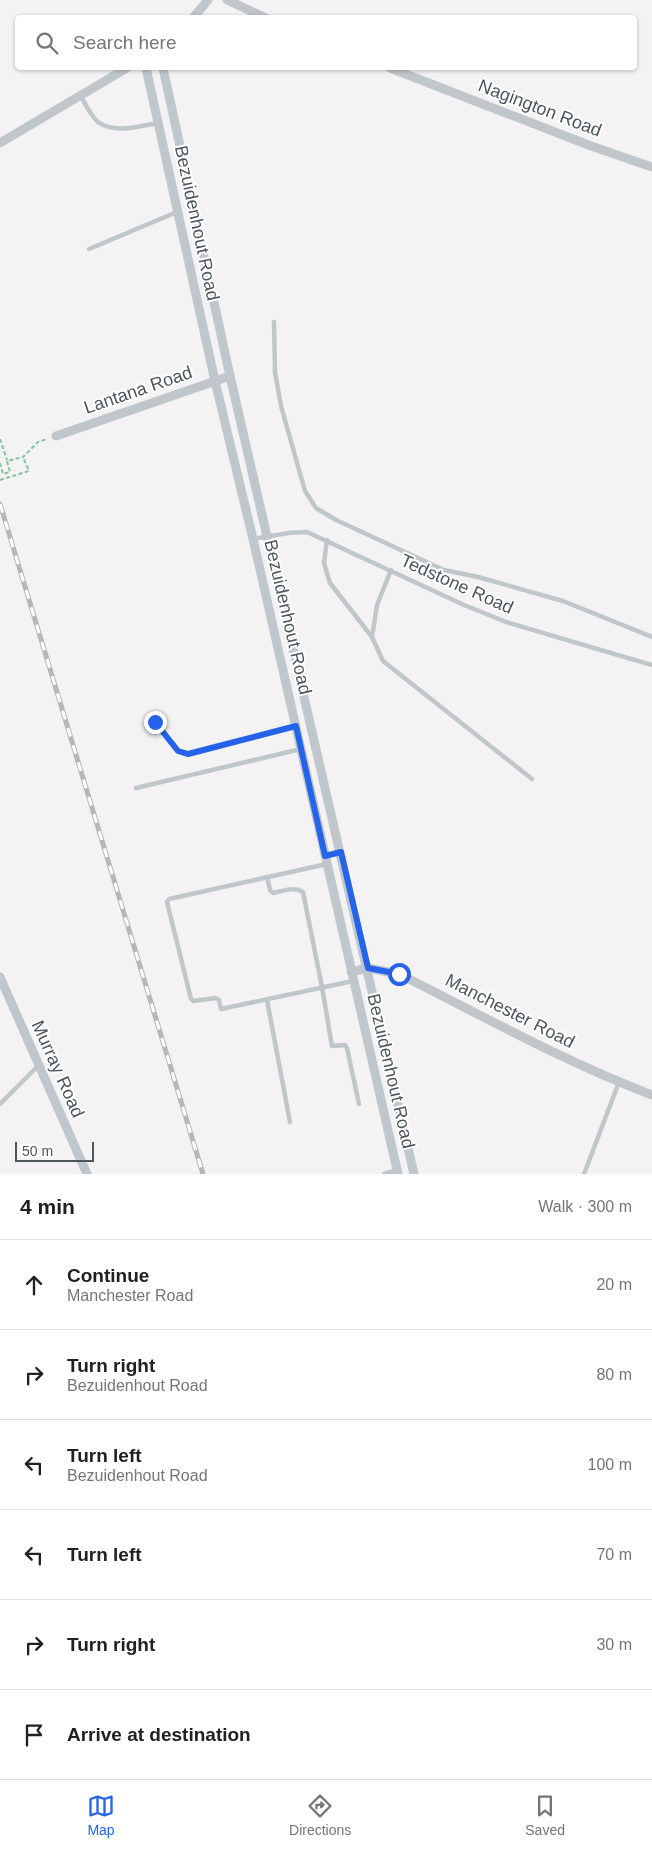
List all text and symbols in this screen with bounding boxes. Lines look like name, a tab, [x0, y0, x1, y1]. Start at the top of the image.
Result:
search box	[15, 15, 637, 70]
icon: search	[33, 29, 61, 57]
text: Search here	[73, 32, 177, 53]
street label: Nagington Road	[476, 75, 604, 141]
street label: Bezuidenhout Road	[171, 144, 223, 302]
street label: Lantana Road	[81, 362, 195, 418]
street label: Bezuidenhout Road	[260, 538, 316, 696]
street label: Tedstone Road	[398, 550, 516, 618]
route end	[144, 711, 167, 734]
route start	[388, 963, 411, 986]
street label: Manchester Road	[442, 970, 578, 1052]
street label: Bezuidenhout Road	[363, 992, 419, 1150]
street label: Murray Road	[28, 1017, 88, 1121]
scale bar	[15, 1139, 94, 1162]
text: 50 m	[22, 1143, 53, 1159]
text: 4 min	[20, 1195, 75, 1218]
text: Walk · 300 m	[538, 1198, 632, 1215]
text: Continue	[67, 1265, 149, 1286]
icon: ahead	[20, 1271, 48, 1299]
text: 20 m	[596, 1276, 632, 1293]
text: Manchester Road	[67, 1287, 193, 1304]
text: Turn right	[67, 1355, 155, 1376]
icon: right	[20, 1361, 48, 1389]
text: 80 m	[596, 1366, 632, 1383]
text: Bezuidenhout Road	[67, 1377, 208, 1394]
text: Turn left	[67, 1445, 142, 1466]
icon: left	[20, 1451, 48, 1479]
text: 100 m	[588, 1456, 632, 1473]
text: Bezuidenhout Road	[67, 1467, 208, 1484]
icon: left	[20, 1541, 48, 1569]
text: Turn left	[67, 1544, 142, 1565]
text: 70 m	[596, 1546, 632, 1563]
icon: right	[20, 1631, 48, 1659]
text: Turn right	[67, 1634, 155, 1655]
text: 30 m	[596, 1636, 632, 1653]
icon: arrive	[20, 1721, 48, 1749]
text: Arrive at destination	[67, 1724, 251, 1745]
tab: Map	[87, 1792, 115, 1838]
tab: Directions	[289, 1792, 351, 1838]
tab: Saved	[525, 1792, 565, 1838]

